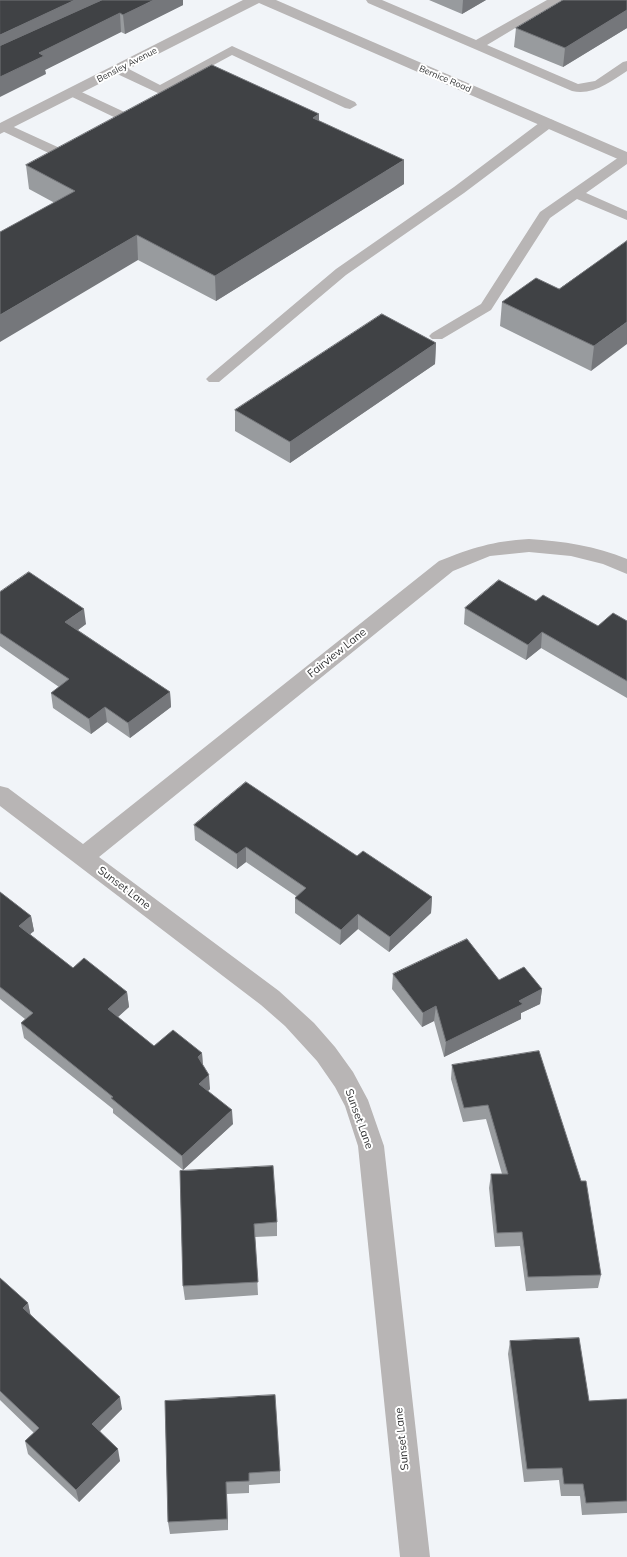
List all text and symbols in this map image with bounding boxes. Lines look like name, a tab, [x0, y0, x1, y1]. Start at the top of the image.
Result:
street label: Bensley Avenue	[95, 45, 159, 85]
street label: Bernice Road	[417, 63, 473, 95]
street label: Fairview Lane	[305, 625, 369, 681]
street label: Sunset Lane	[95, 864, 153, 912]
street label: Sunset Lane	[342, 1087, 376, 1151]
street label: Sunset Lane	[392, 1407, 412, 1471]

